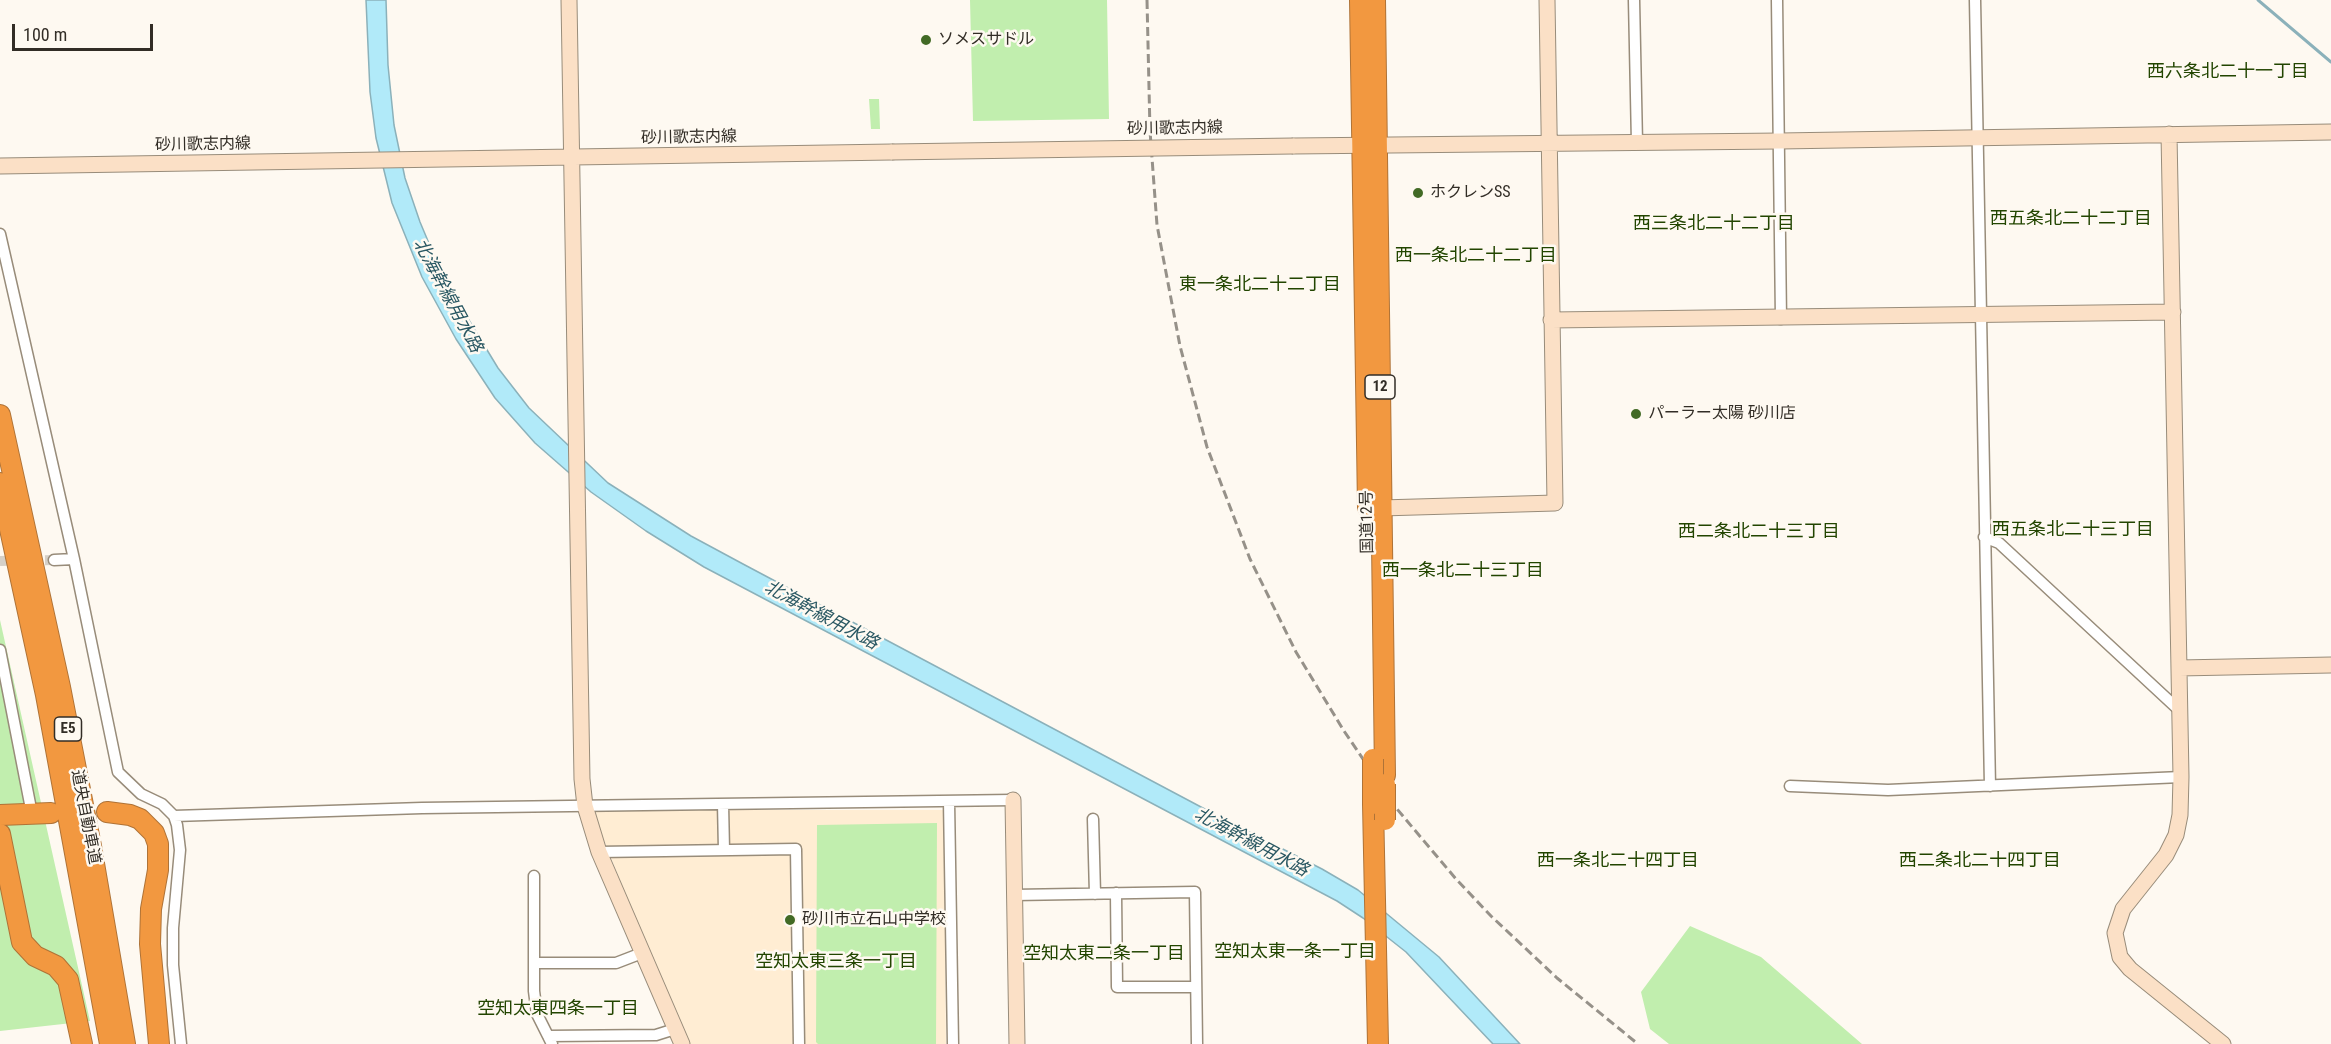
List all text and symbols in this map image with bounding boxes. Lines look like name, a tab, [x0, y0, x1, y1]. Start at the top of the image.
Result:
scale bar	[15, 12, 156, 50]
text: 100 m	[23, 24, 67, 45]
place label: ソメスサドル	[938, 30, 1034, 50]
marker: ソメスサドル	[919, 33, 933, 47]
district label: 西六条北二十一丁目	[2147, 61, 2309, 83]
street label: 砂川歌志内線	[1127, 119, 1223, 139]
street label: 砂川歌志内線	[641, 128, 737, 148]
street label: 砂川歌志内線	[155, 135, 251, 155]
place label: ホクレンSS	[1430, 183, 1511, 203]
marker: ホクレンSS	[1411, 186, 1425, 200]
district label: 西五条北二十二丁目	[1990, 208, 2152, 230]
district label: 西三条北二十二丁目	[1633, 213, 1795, 235]
water label: 北海幹線用水路	[408, 235, 486, 357]
district label: 西一条北二十二丁目	[1395, 245, 1557, 267]
district label: 東一条北二十二丁目	[1179, 274, 1341, 296]
road number: 12	[1365, 375, 1395, 399]
place label: パーラー太陽 砂川店	[1648, 404, 1796, 424]
marker: パーラー太陽 砂川店	[1629, 407, 1643, 421]
street label: 国道12号	[1358, 490, 1378, 554]
district label: 西五条北二十三丁目	[1992, 519, 2154, 541]
district label: 西二条北二十三丁目	[1678, 521, 1840, 543]
district label: 西一条北二十三丁目	[1382, 560, 1544, 582]
water label: 北海幹線用水路	[760, 577, 882, 655]
road number: E5	[54, 717, 82, 741]
street label: 道央自動車道	[66, 768, 104, 866]
water label: 北海幹線用水路	[1190, 804, 1312, 882]
district label: 西一条北二十四丁目	[1537, 850, 1699, 872]
district label: 西二条北二十四丁目	[1899, 850, 2061, 872]
place label: 砂川市立石山中学校	[802, 910, 946, 930]
marker: 砂川市立石山中学校	[783, 913, 797, 927]
district label: 空知太東一条一丁目	[1214, 941, 1376, 963]
district label: 空知太東二条一丁目	[1023, 943, 1185, 965]
district label: 空知太東三条一丁目	[755, 951, 917, 973]
district label: 空知太東四条一丁目	[477, 998, 639, 1020]

